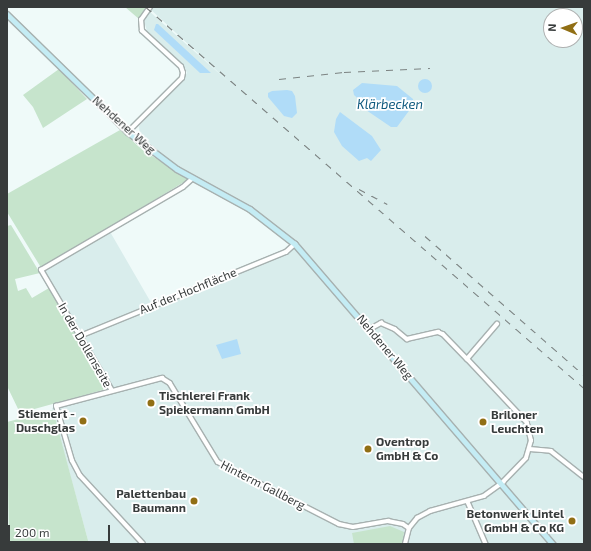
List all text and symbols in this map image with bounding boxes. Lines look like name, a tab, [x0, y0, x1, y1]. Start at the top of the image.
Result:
north arrow	[543, 8, 583, 48]
text: N	[545, 23, 558, 32]
street label: Nehdener Weg	[89, 93, 159, 157]
water label: Klärbecken	[357, 96, 423, 112]
street label: Auf der Hochfläche	[137, 265, 239, 317]
street label: In der Dollenseite	[55, 300, 115, 390]
street label: Nehdener Weg	[354, 312, 416, 382]
place label: Tischlerei Frank Spiekermann GmbH	[159, 389, 270, 417]
marker: Tischlerei Frank Spiekermann GmbH	[146, 398, 156, 408]
place label: Stiemert - Duschglas	[16, 407, 75, 435]
place label: Briloner Leuchten	[491, 408, 544, 436]
marker: Stiemert - Duschglas	[78, 416, 88, 426]
marker: Briloner Leuchten	[478, 417, 488, 427]
place label: Oventrop GmbH & Co	[376, 435, 438, 463]
marker: Oventrop GmbH & Co	[363, 444, 373, 454]
street label: Hinterm Gallberg	[218, 457, 308, 513]
place label: Palettenbau Baumann	[116, 487, 186, 515]
marker: Palettenbau Baumann	[189, 496, 199, 506]
place label: Betonwerk Lintel GmbH & Co KG	[466, 507, 564, 535]
marker: Betonwerk Lintel GmbH & Co KG	[567, 516, 577, 526]
scale bar	[10, 517, 112, 543]
text: 200 m	[15, 525, 49, 539]

